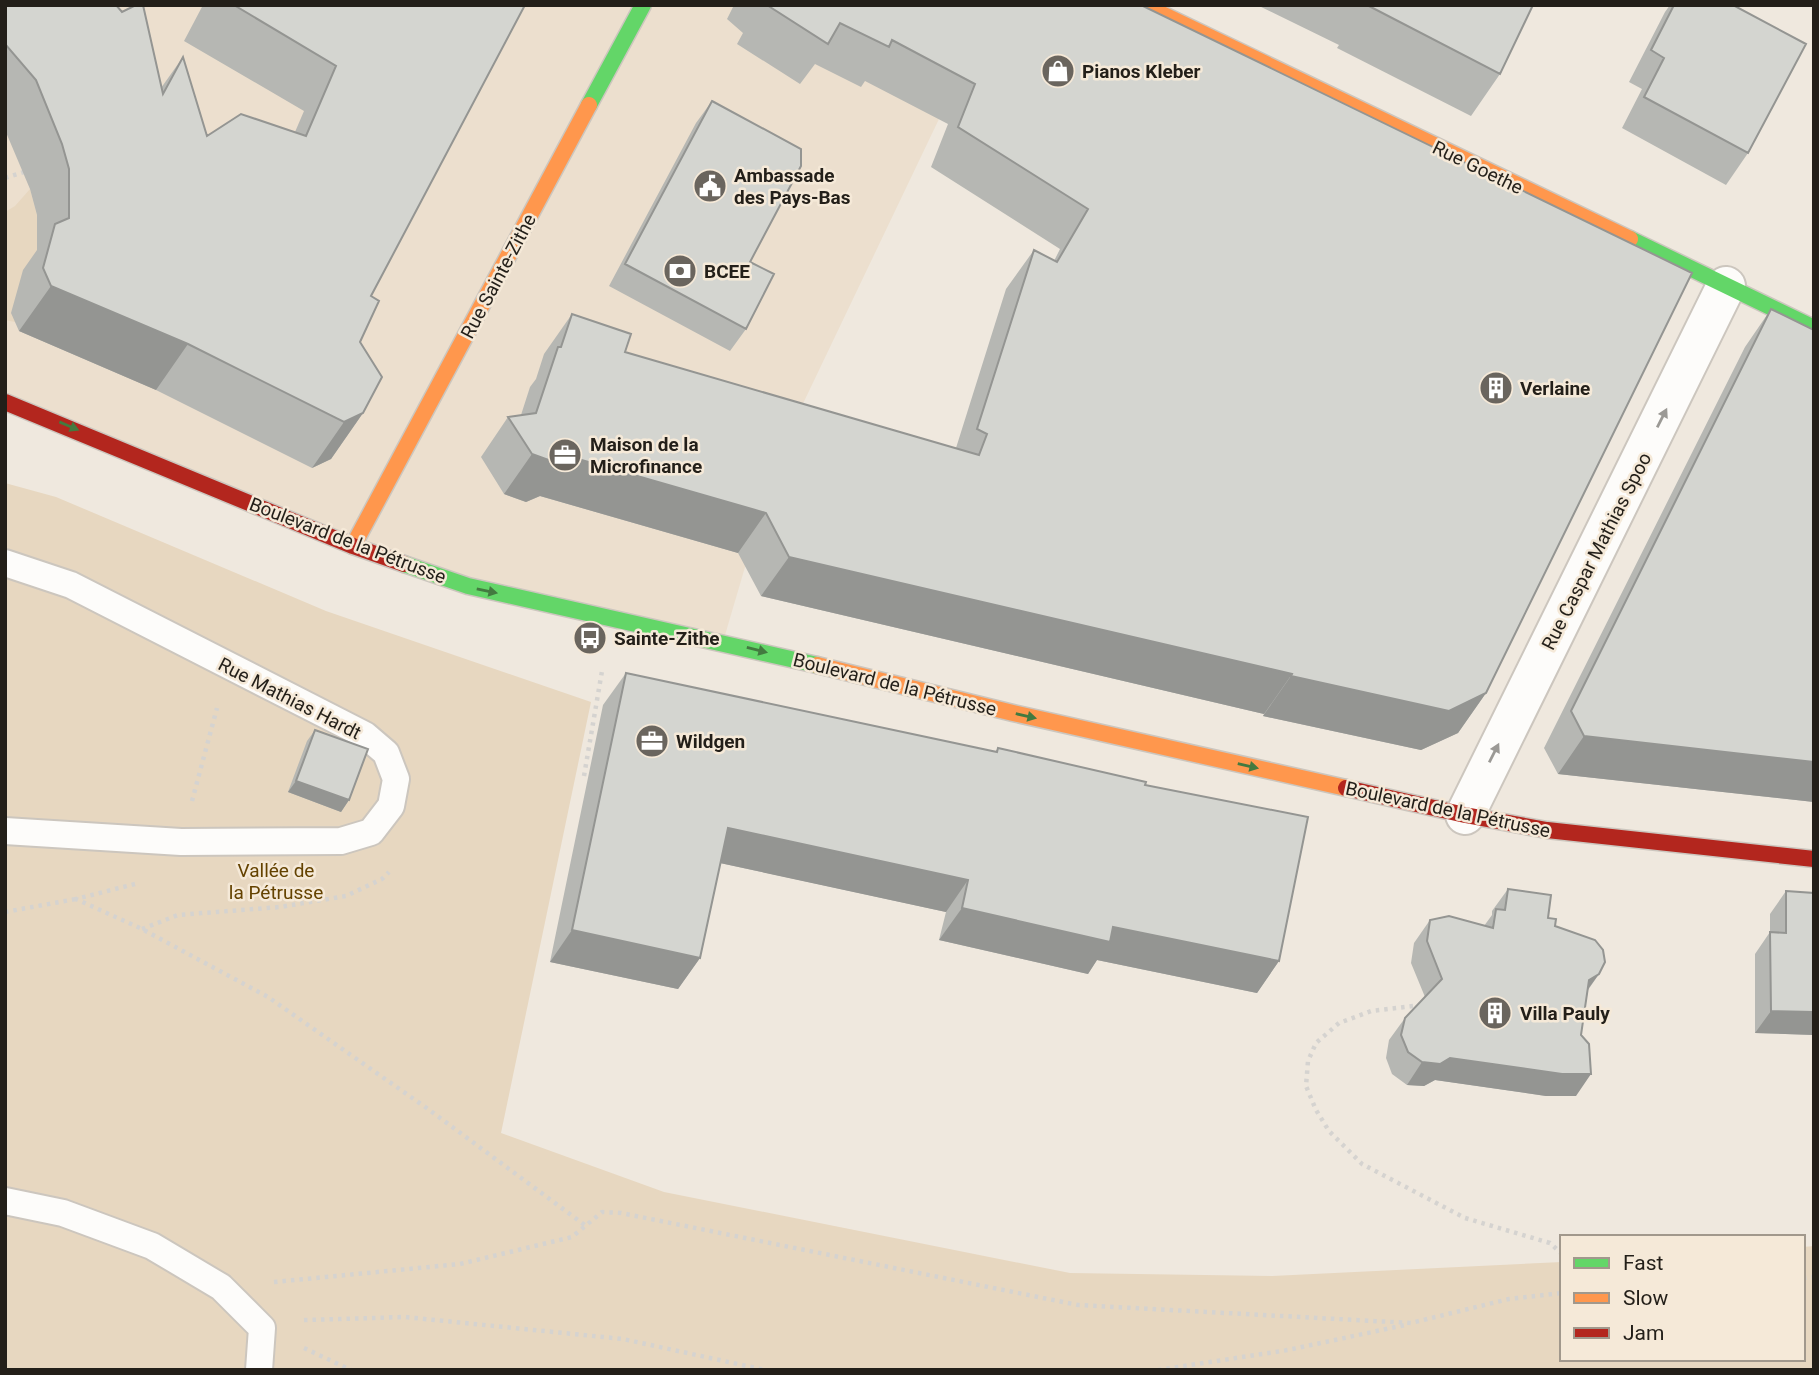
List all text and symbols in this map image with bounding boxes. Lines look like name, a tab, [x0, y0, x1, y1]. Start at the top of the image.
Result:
shop icon: Pianos Kleber	[1039, 52, 1077, 90]
place label: Pianos Kleber	[1082, 60, 1201, 83]
street label: Rue Goethe	[1429, 136, 1527, 199]
place label: Ambassade des Pays-Bas	[734, 164, 851, 209]
public building icon: Ambassade des Pays-Bas	[691, 167, 729, 205]
street label: Rue Sainte-Zithe	[456, 210, 541, 343]
bank icon: BCEE	[661, 252, 699, 290]
place label: BCEE	[704, 260, 750, 283]
building icon: Verlaine	[1477, 369, 1515, 407]
place label: Verlaine	[1520, 377, 1590, 400]
one-way arrow	[1657, 408, 1668, 428]
one-way arrow	[59, 421, 80, 432]
place label: Maison de la Microfinance	[590, 433, 702, 478]
office icon: Maison de la Microfinance	[546, 436, 584, 474]
street label: Rue Caspar Mathias Spoo	[1537, 449, 1656, 654]
street label: Boulevard de la Pétrusse	[246, 492, 449, 589]
one-way arrow	[476, 585, 498, 596]
bus stop icon: Sainte-Zithe	[571, 619, 609, 657]
place label: Sainte-Zithe	[614, 627, 720, 650]
one-way arrow	[746, 645, 768, 656]
street label: Boulevard de la Pétrusse	[791, 648, 999, 721]
street label: Rue Mathias Hardt	[215, 653, 365, 744]
one-way arrow	[1015, 710, 1037, 721]
office icon: Wildgen	[633, 722, 671, 760]
place label: Wildgen	[676, 730, 745, 753]
one-way arrow	[1489, 743, 1500, 763]
one-way arrow	[1237, 760, 1259, 771]
street label: Boulevard de la Pétrusse	[1343, 777, 1552, 842]
park label: Vallée de la Pétrusse	[229, 859, 323, 904]
building icon: Villa Pauly	[1476, 994, 1514, 1032]
place label: Villa Pauly	[1520, 1002, 1610, 1025]
legend	[1560, 1235, 1805, 1361]
text: Fast	[1623, 1251, 1664, 1275]
text: Slow	[1623, 1286, 1669, 1310]
text: Jam	[1623, 1321, 1664, 1345]

